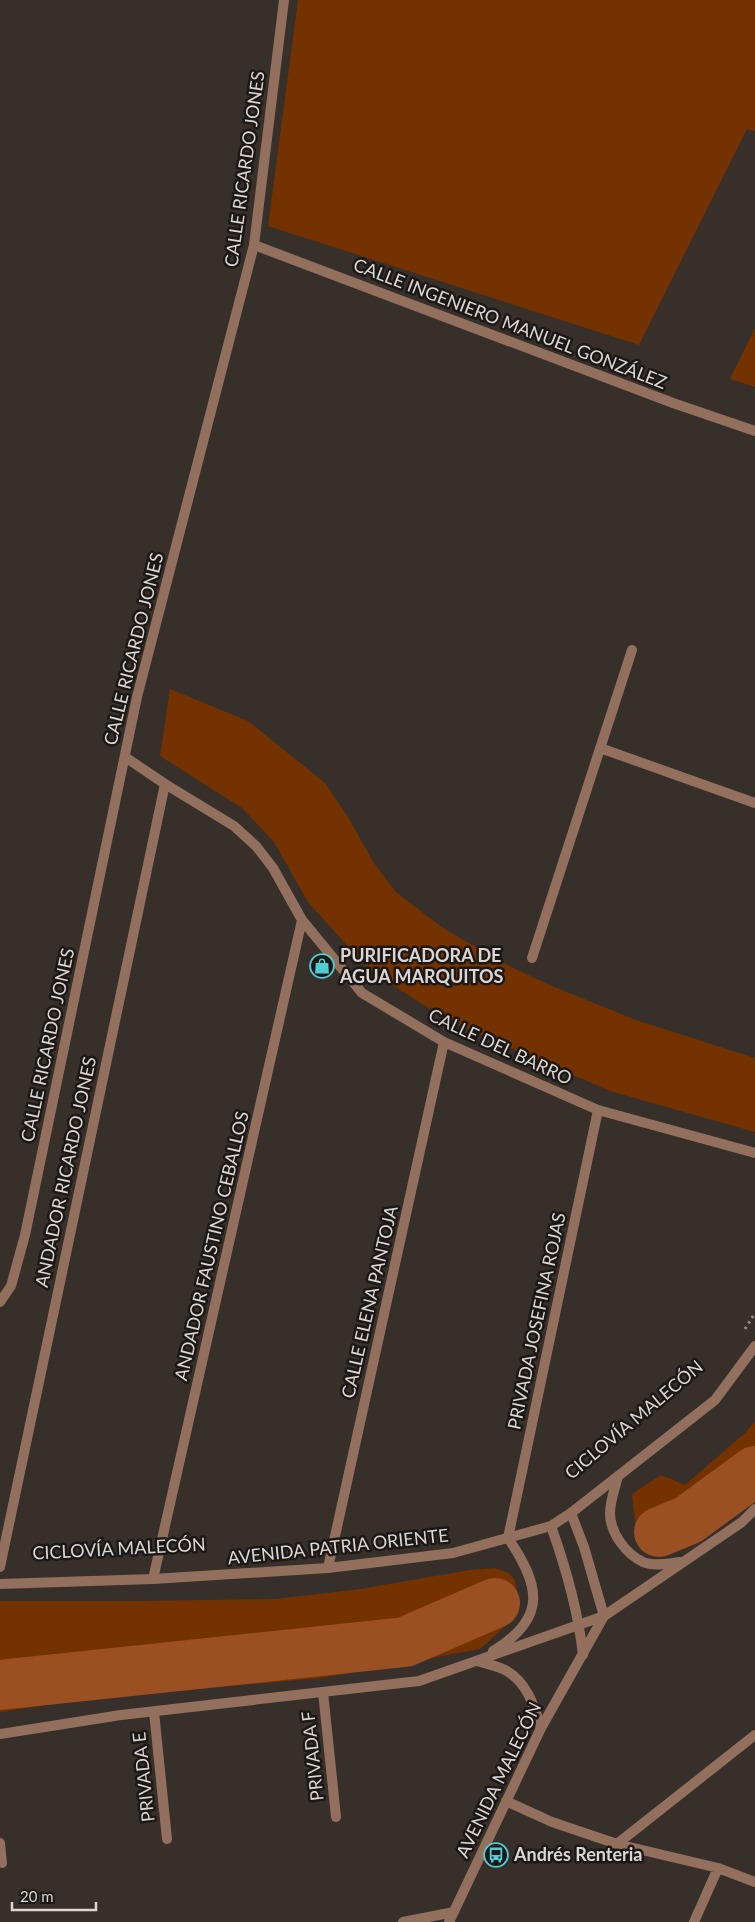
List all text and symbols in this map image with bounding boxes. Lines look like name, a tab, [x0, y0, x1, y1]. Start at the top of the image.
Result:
street label: CALLE RICARDO JONES	[219, 69, 269, 268]
street label: CALLE INGENIERO MANUEL GONZÁLEZ	[351, 253, 670, 393]
street label: CALLE RICARDO JONES	[98, 550, 168, 747]
place label: PURIFICADORA DE AGUA MARQUITOS	[339, 944, 504, 987]
street label: CALLE RICARDO JONES	[16, 946, 78, 1144]
shop icon: PURIFICADORA DE AGUA MARQUITOS	[309, 953, 335, 979]
street label: CALLE DEL BARRO	[425, 1003, 576, 1089]
street label: ANDADOR RICARDO JONES	[30, 1054, 100, 1289]
street label: ANDADOR FAUSTINO CEBALLOS	[169, 1109, 253, 1383]
street label: CALLE ELENA PANTOJA	[336, 1203, 402, 1400]
street label: PRIVADA JOSEFINA ROJAS	[502, 1210, 570, 1431]
street label: CICLOVÍA MALECÓN	[560, 1355, 707, 1483]
street label: AVENIDA PATRIA ORIENTE	[226, 1523, 449, 1569]
street label: CICLOVÍA MALECÓN	[32, 1532, 206, 1564]
street label: AVENIDA MALECÓN	[451, 1698, 545, 1861]
street label: PRIVADA F	[296, 1710, 328, 1802]
street label: PRIVADA E	[127, 1731, 159, 1823]
bus stop icon: Andrés Renteria	[483, 1842, 509, 1868]
place label: Andrés Renteria	[513, 1843, 642, 1865]
scale bar	[12, 1880, 96, 1912]
text: 20 m	[20, 1887, 54, 1905]

